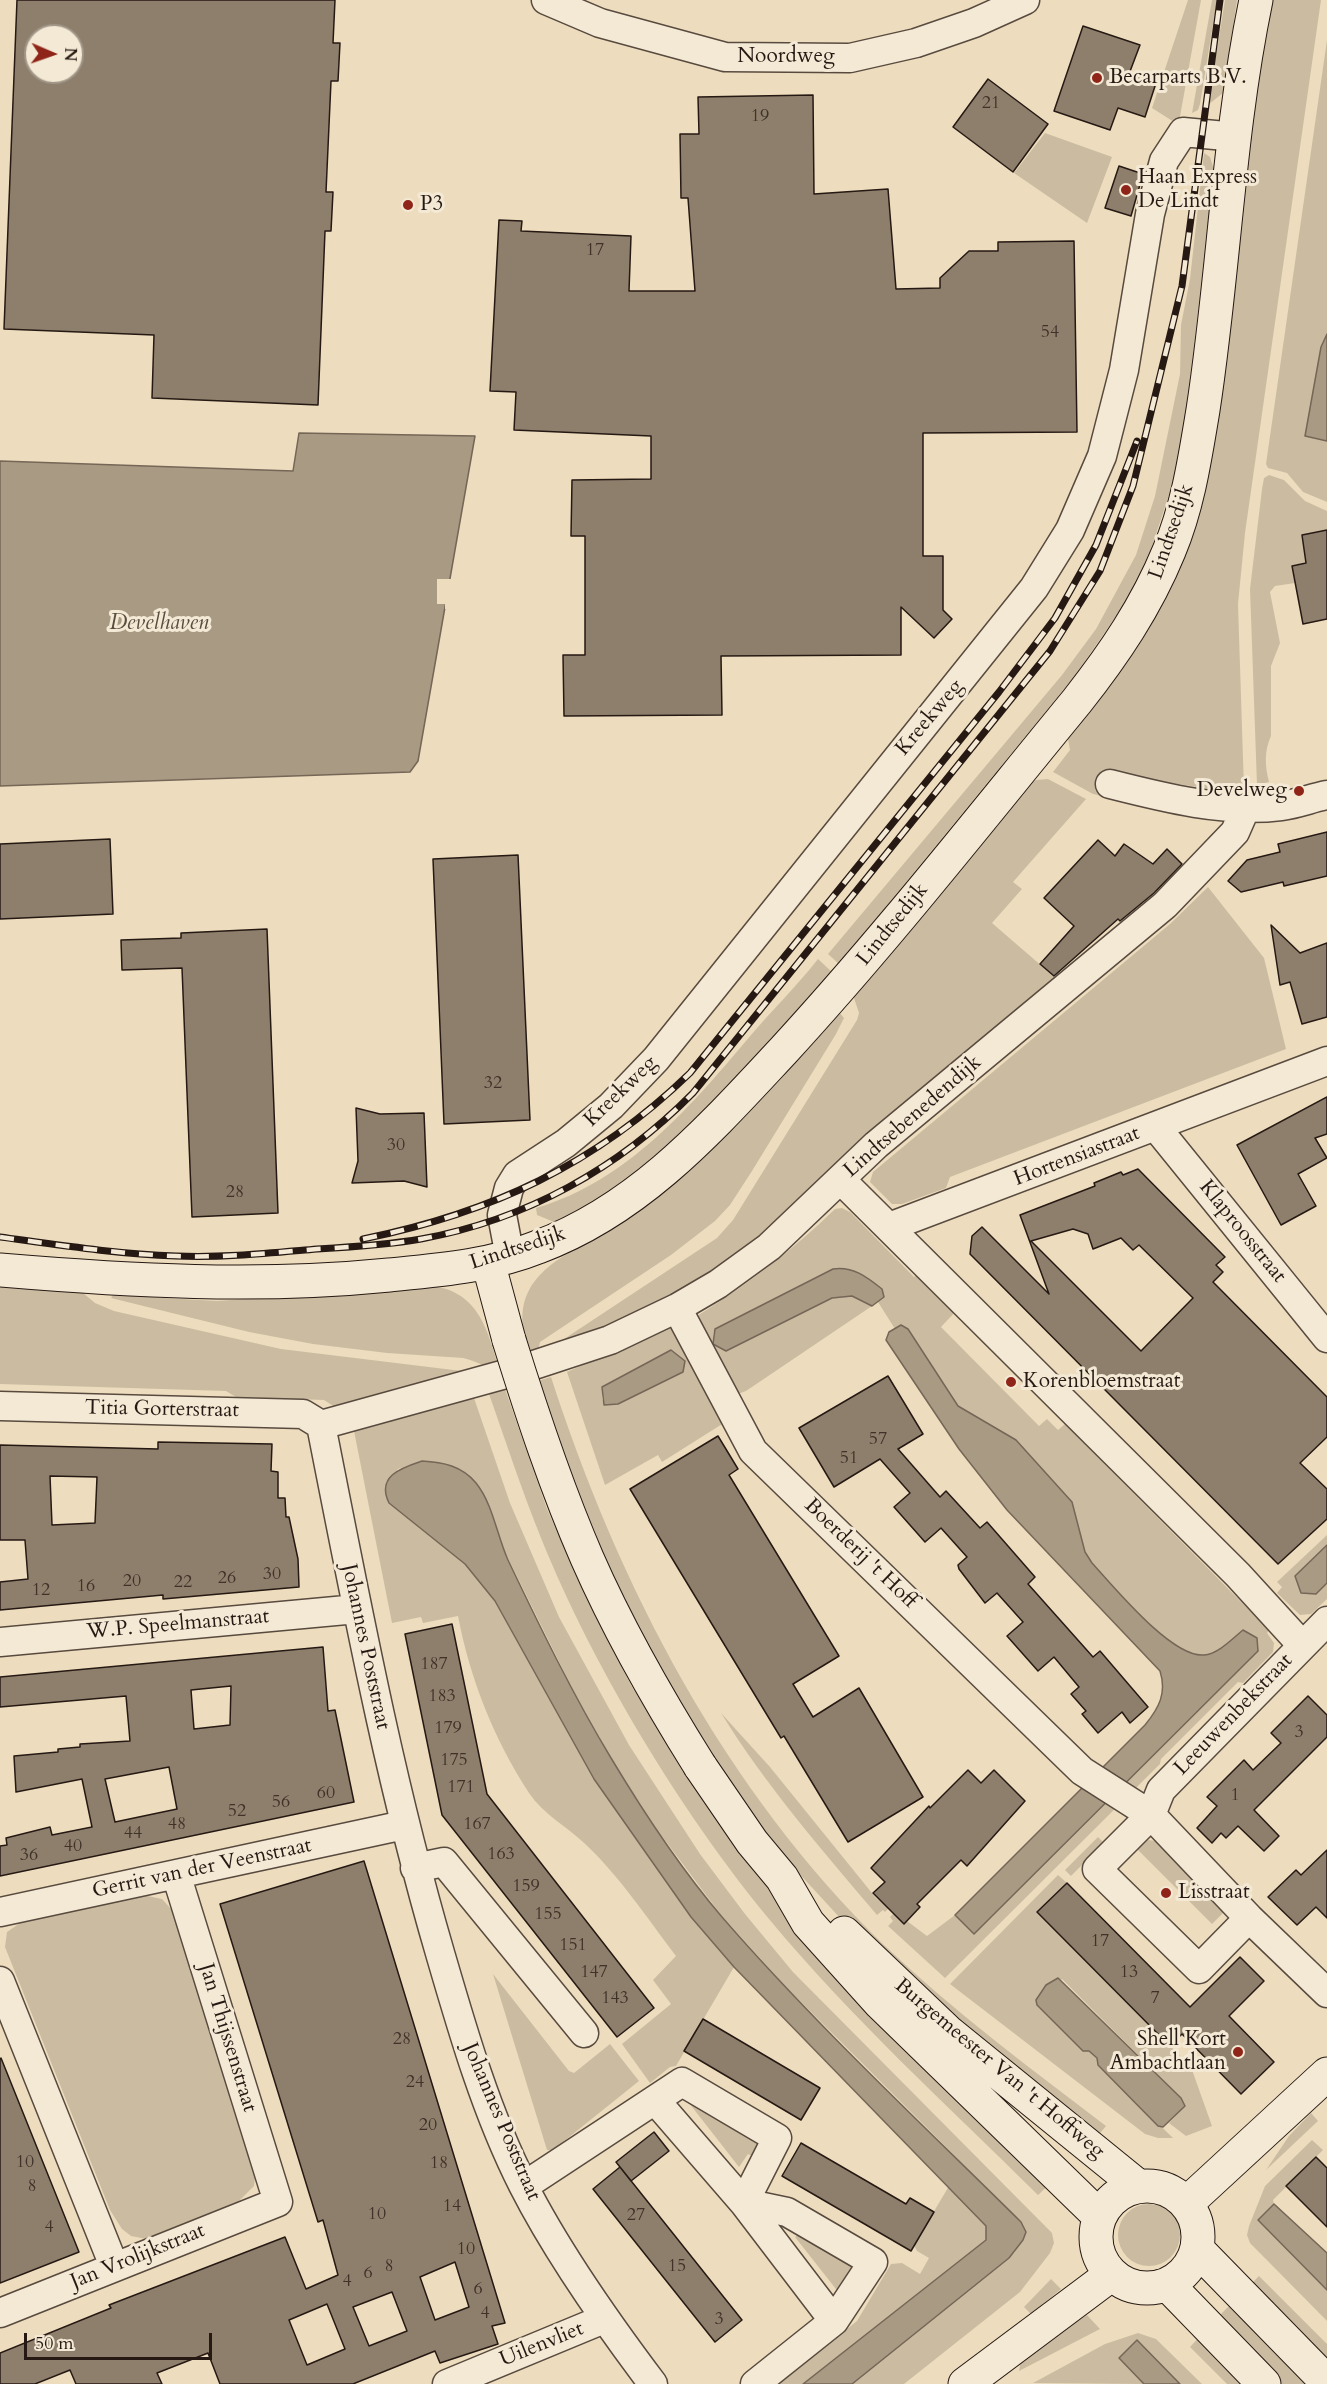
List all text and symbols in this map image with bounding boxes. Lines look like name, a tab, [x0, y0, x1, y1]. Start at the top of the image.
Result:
north arrow	[24, 24, 84, 84]
street label: Noordweg	[737, 44, 835, 70]
text: N	[59, 47, 81, 62]
place label: Becarparts B.V.	[1109, 65, 1247, 91]
marker: Becarparts B.V.	[1090, 71, 1104, 85]
house number: 21	[982, 93, 1000, 115]
house number: 19	[751, 106, 769, 128]
place label: Haan Express De Lindt	[1138, 165, 1257, 215]
marker: Haan Express De Lindt	[1119, 183, 1133, 197]
place label: P3	[420, 192, 443, 218]
marker: P3	[401, 198, 415, 212]
house number: 17	[586, 240, 604, 262]
house number: 54	[1041, 322, 1059, 344]
street label: Lindtsedijk	[1144, 481, 1200, 583]
water label: Develhaven	[109, 611, 209, 637]
street label: Kreekweg	[891, 675, 969, 761]
place label: Develweg	[1197, 778, 1287, 804]
marker: Develweg	[1292, 784, 1306, 798]
street label: Lindtsedijk	[852, 879, 934, 971]
street label: Lindtsebenedendijk	[839, 1050, 987, 1184]
street label: Kreekweg	[579, 1051, 663, 1133]
house number: 32	[484, 1073, 502, 1095]
street label: Hortensiastraat	[1011, 1121, 1143, 1193]
house number: 30	[387, 1135, 405, 1157]
street label: Klaproosstraat	[1193, 1176, 1291, 1288]
house number: 28	[226, 1182, 244, 1204]
street label: Lindtsedijk	[467, 1222, 569, 1276]
place label: Korenbloemstraat	[1023, 1369, 1180, 1395]
marker: Korenbloemstraat	[1004, 1375, 1018, 1389]
street label: Titia Gorterstraat	[85, 1396, 239, 1424]
house number: 57	[869, 1429, 887, 1451]
house number: 51	[840, 1448, 858, 1470]
street label: Boerderij 't Hoff	[798, 1494, 922, 1614]
street label: Johannes Poststraat	[335, 1562, 395, 1732]
house number: 30	[263, 1564, 281, 1586]
house number: 26	[218, 1568, 236, 1590]
house number: 20	[123, 1571, 141, 1593]
house number: 22	[174, 1572, 192, 1594]
house number: 16	[77, 1576, 95, 1598]
house number: 12	[32, 1580, 50, 1602]
street label: W.P. Speelmanstraat	[86, 1604, 270, 1646]
street label: Leeuwenbekstraat	[1169, 1649, 1299, 1781]
house number: 187	[420, 1654, 448, 1676]
house number: 183	[428, 1686, 456, 1708]
house number: 179	[434, 1718, 462, 1740]
house number: 3	[1294, 1722, 1304, 1744]
house number: 175	[440, 1750, 468, 1772]
house number: 171	[447, 1777, 475, 1799]
house number: 60	[317, 1783, 335, 1805]
house number: 1	[1230, 1785, 1240, 1807]
house number: 56	[272, 1792, 290, 1814]
house number: 52	[228, 1801, 246, 1823]
house number: 48	[168, 1814, 186, 1836]
house number: 167	[463, 1814, 491, 1836]
house number: 44	[124, 1823, 142, 1845]
street label: Gerrit van der Veenstraat	[90, 1833, 314, 1905]
house number: 40	[64, 1836, 82, 1858]
house number: 163	[487, 1844, 515, 1866]
house number: 36	[20, 1845, 38, 1867]
house number: 159	[512, 1876, 540, 1898]
place label: Lisstraat	[1178, 1880, 1250, 1906]
marker: Lisstraat	[1159, 1886, 1173, 1900]
house number: 155	[534, 1904, 562, 1926]
house number: 17	[1091, 1931, 1109, 1953]
house number: 151	[559, 1935, 587, 1957]
street label: Jan Thijssenstraat	[192, 1961, 262, 2115]
house number: 147	[580, 1962, 608, 1984]
house number: 13	[1120, 1962, 1138, 1984]
street label: Burgemeester Van 't Hoffweg	[889, 1974, 1109, 2164]
house number: 143	[601, 1988, 629, 2010]
house number: 7	[1150, 1988, 1160, 2010]
place label: Shell Kort Ambachtlaan	[1110, 2027, 1226, 2077]
house number: 28	[393, 2029, 411, 2051]
street label: Johannes Poststraat	[456, 2039, 546, 2205]
marker: Shell Kort Ambachtlaan	[1231, 2045, 1245, 2059]
house number: 24	[406, 2072, 424, 2094]
house number: 20	[419, 2115, 437, 2137]
house number: 10	[16, 2152, 34, 2174]
house number: 18	[430, 2153, 448, 2175]
house number: 8	[27, 2176, 37, 2198]
house number: 14	[443, 2196, 461, 2218]
house number: 10	[368, 2204, 386, 2226]
house number: 27	[627, 2205, 645, 2227]
house number: 4	[44, 2217, 54, 2239]
street label: Jan Vrolijkstraat	[67, 2219, 209, 2295]
house number: 10	[457, 2239, 475, 2261]
house number: 8	[384, 2256, 394, 2278]
house number: 15	[668, 2256, 686, 2278]
house number: 6	[363, 2263, 373, 2285]
house number: 4	[342, 2271, 352, 2293]
house number: 6	[473, 2279, 483, 2301]
house number: 4	[480, 2303, 490, 2325]
house number: 3	[714, 2309, 724, 2331]
street label: Uilenvliet	[497, 2317, 587, 2373]
scale bar	[27, 2321, 214, 2359]
text: 50 m	[35, 2331, 74, 2356]

